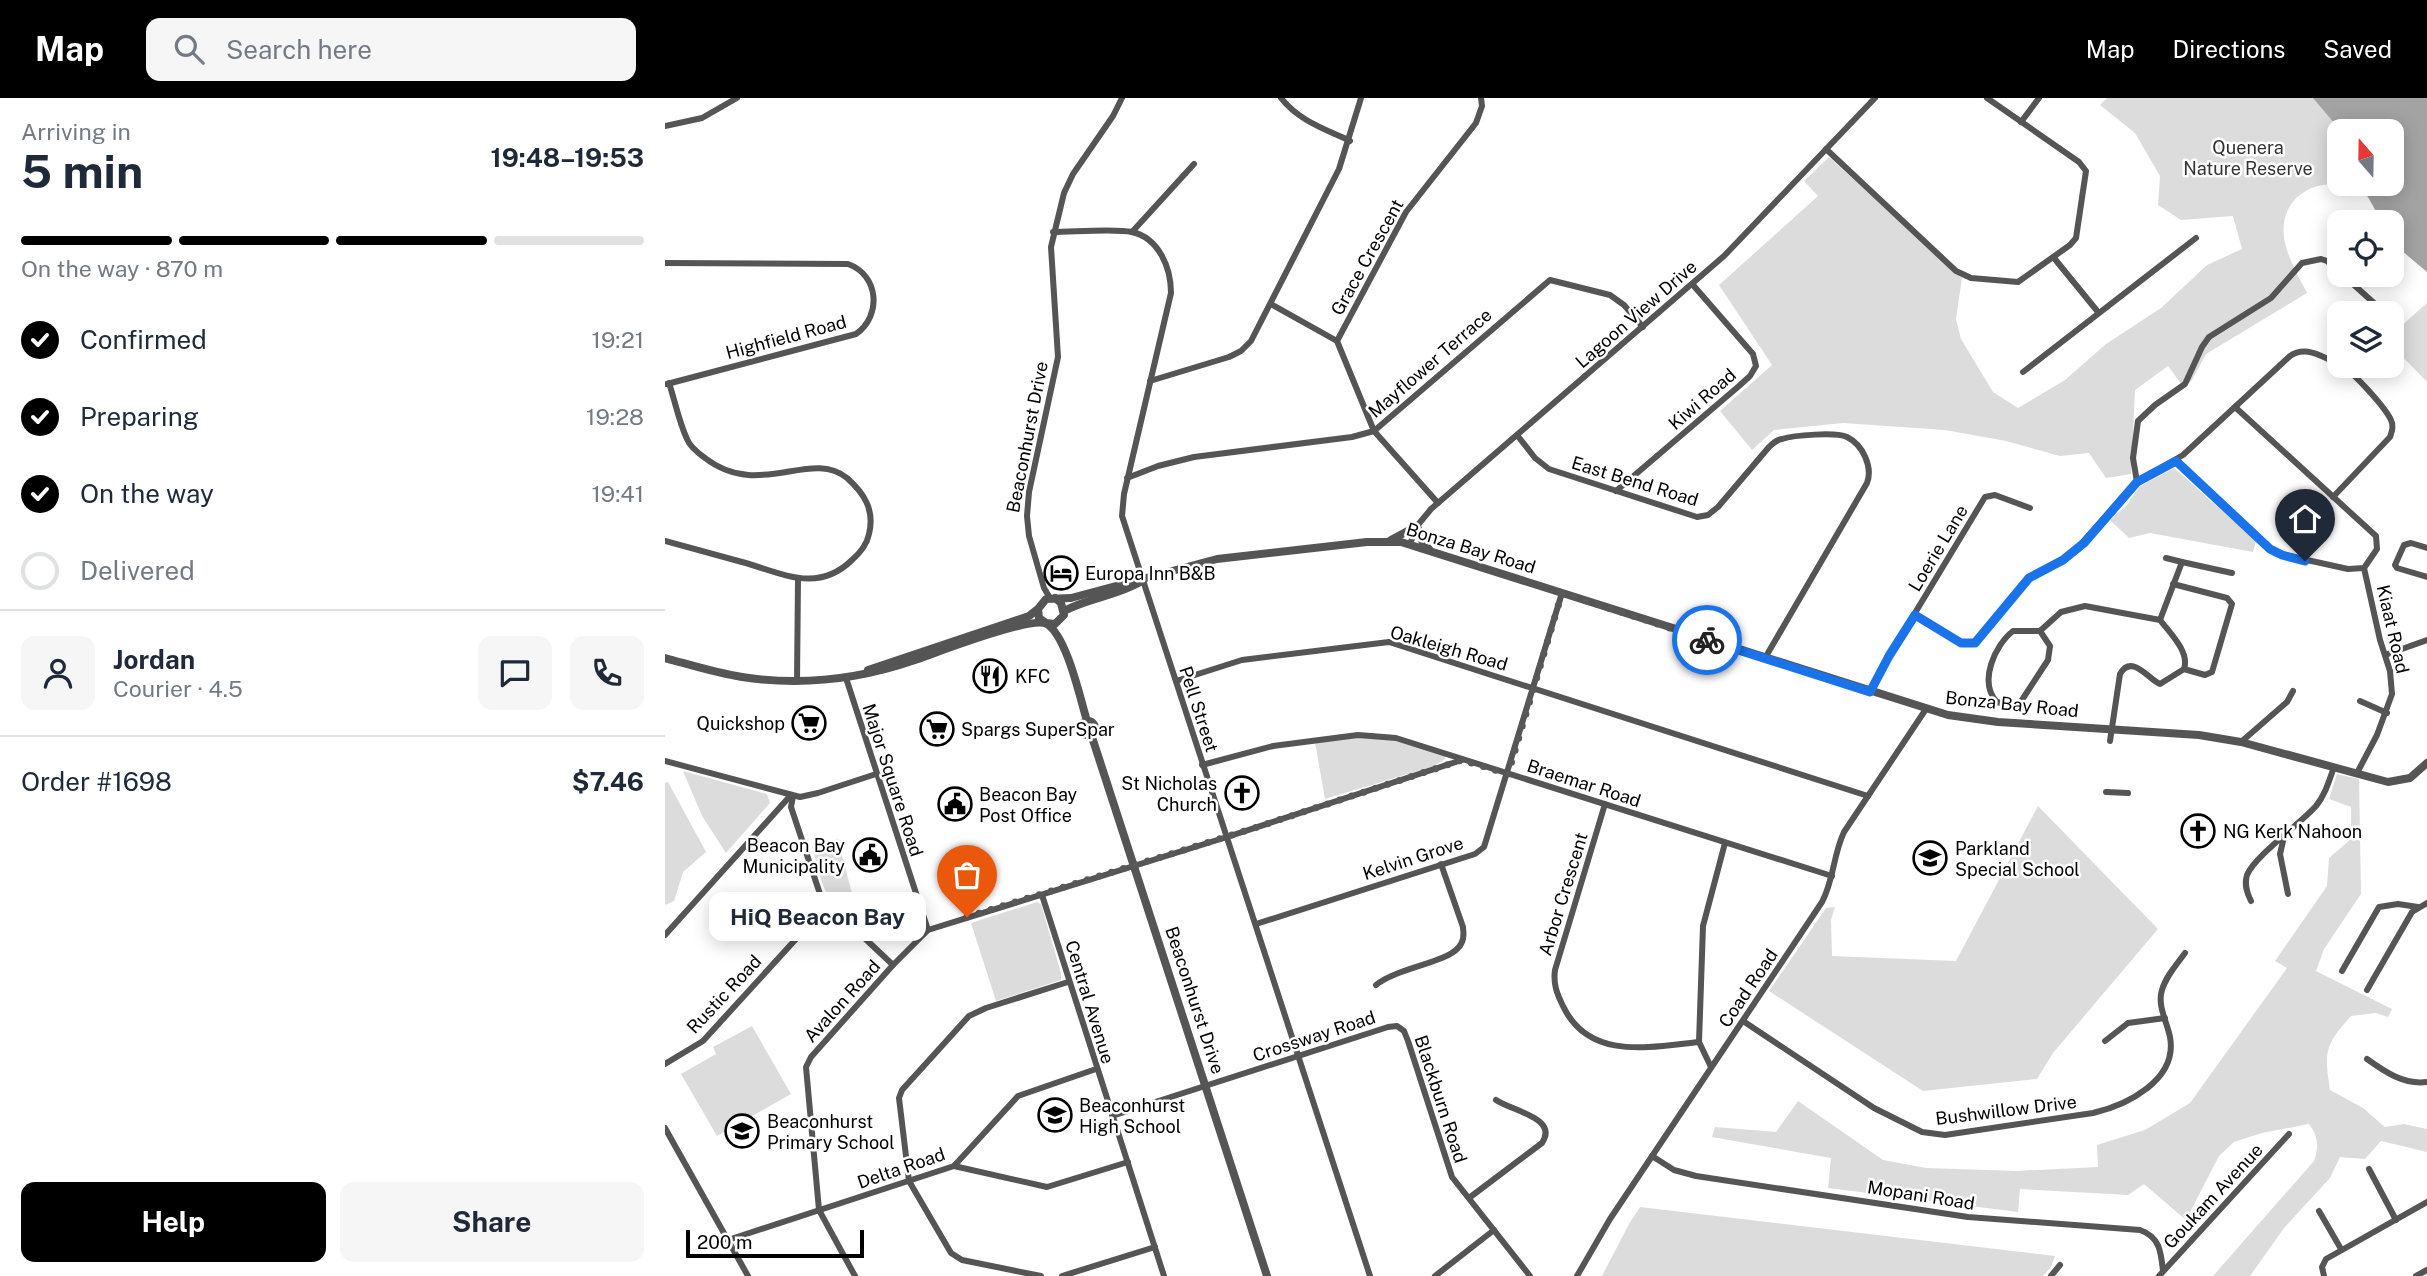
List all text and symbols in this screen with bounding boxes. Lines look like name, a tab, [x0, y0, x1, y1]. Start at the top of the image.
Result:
search box	[146, 18, 636, 81]
text: Map	[35, 30, 104, 68]
icon: search	[170, 30, 208, 68]
text: Search here	[226, 34, 372, 65]
text: Map	[2086, 35, 2135, 63]
text: Directions	[2173, 35, 2285, 63]
text: Saved	[2323, 35, 2392, 63]
text: Arriving in	[21, 118, 131, 145]
north arrow	[2327, 119, 2405, 196]
map controls	[2327, 119, 2404, 378]
park label: Quenera Nature Reserve	[2183, 137, 2313, 179]
text: 19:48–19:53	[491, 142, 644, 173]
text: 5 min	[21, 144, 143, 198]
street label: Grace Crescent	[1326, 195, 1408, 319]
button: locate	[2327, 210, 2404, 287]
text: On the way · 870 m	[21, 255, 223, 282]
street label: Lagoon View Drive	[1571, 256, 1701, 372]
button: layers	[2327, 301, 2404, 378]
street label: Mayflower Terrace	[1364, 304, 1496, 422]
street label: Highfield Road	[723, 311, 849, 363]
icon: check	[21, 321, 59, 359]
text: Confirmed	[80, 324, 207, 355]
text: 19:21	[592, 326, 644, 353]
street label: Beaconhurst Drive	[1002, 360, 1052, 514]
street label: Kiwi Road	[1664, 364, 1740, 434]
icon: check	[21, 398, 59, 436]
text: Preparing	[80, 401, 199, 432]
text: 19:28	[586, 403, 644, 430]
street label: East Bend Road	[1569, 452, 1701, 510]
icon: check	[21, 475, 59, 513]
text: On the way	[80, 478, 214, 509]
text: 19:41	[591, 480, 644, 507]
pin	[2275, 489, 2335, 561]
icon: home	[2286, 500, 2324, 538]
street label: Loerie Lane	[1904, 501, 1972, 595]
street label: Bonza Bay Road	[1404, 518, 1538, 578]
hotel icon: Europa Inn B&B	[1042, 554, 1080, 592]
text: Delivered	[80, 555, 195, 586]
place label: Europa Inn B&B	[1085, 563, 1216, 584]
street label: Kiaat Road	[2373, 583, 2413, 675]
courier	[1672, 605, 1742, 675]
street label: Oakleigh Road	[1388, 621, 1510, 675]
icon: bike	[1688, 621, 1726, 659]
button: person	[21, 636, 95, 710]
button: chat	[478, 636, 552, 710]
button: phone	[570, 636, 644, 710]
text: Jordan	[113, 644, 195, 675]
restaurant icon: KFC	[971, 657, 1009, 695]
street label: Pell Street	[1175, 663, 1223, 755]
place label: KFC	[1015, 666, 1050, 687]
text: Courier · 4.5	[113, 675, 243, 702]
street label: Bonza Bay Road	[1944, 687, 2080, 721]
street label: Major Square Road	[858, 701, 928, 859]
supermarket icon: Quickshop	[790, 704, 828, 742]
supermarket icon: Spargs SuperSpar	[918, 710, 956, 748]
place label: Quickshop	[697, 713, 785, 734]
place label: Spargs SuperSpar	[961, 719, 1115, 740]
street label: Braemar Road	[1524, 755, 1644, 811]
text: Order #1698	[21, 766, 172, 797]
text: $7.46	[572, 766, 644, 797]
place label: St Nicholas Church	[1121, 773, 1217, 815]
church icon: St Nicholas Church	[1223, 774, 1261, 812]
place label: Beacon Bay Post Office	[979, 784, 1078, 826]
public building icon: Beacon Bay Post Office	[936, 785, 974, 823]
church icon: NG Kerk Nahoon	[2179, 812, 2217, 850]
place label: NG Kerk Nahoon	[2223, 821, 2362, 842]
street label: Arbor Crescent	[1534, 830, 1592, 958]
street label: Kelvin Grove	[1360, 832, 1466, 884]
place label: Beacon Bay Municipality	[742, 835, 845, 877]
public building icon: Beacon Bay Municipality	[851, 836, 889, 874]
place label: Parkland Special School	[1955, 838, 2080, 880]
school or university icon: Parkland Special School	[1911, 839, 1949, 877]
pin	[937, 845, 997, 917]
icon: bag	[948, 856, 986, 894]
callout: HiQ Beacon Bay	[708, 892, 925, 942]
text: HiQ Beacon Bay	[730, 903, 905, 930]
street label: Beaconhurst Drive	[1161, 924, 1229, 1076]
street label: Central Avenue	[1061, 938, 1119, 1066]
street label: Coad Road	[1714, 945, 1782, 1031]
street label: Rustic Road	[682, 950, 766, 1038]
street label: Avalon Road	[800, 956, 884, 1046]
street label: Crossway Road	[1250, 1006, 1378, 1066]
street label: Blackburn Road	[1410, 1033, 1472, 1165]
street label: Bushwillow Drive	[1934, 1091, 2078, 1129]
place label: Beaconhurst High School	[1079, 1095, 1185, 1137]
school or university icon: Beaconhurst High School	[1036, 1096, 1074, 1134]
place label: Beaconhurst Primary School	[767, 1111, 895, 1153]
school or university icon: Beaconhurst Primary School	[723, 1112, 761, 1150]
street label: Goukam Avenue	[2159, 1139, 2267, 1253]
street label: Delta Road	[854, 1143, 948, 1193]
street label: Mopani Road	[1866, 1176, 1976, 1214]
button: Help	[21, 1182, 326, 1262]
button: Share	[340, 1182, 644, 1262]
scale bar	[686, 1227, 865, 1259]
text: 200 m	[697, 1231, 753, 1253]

